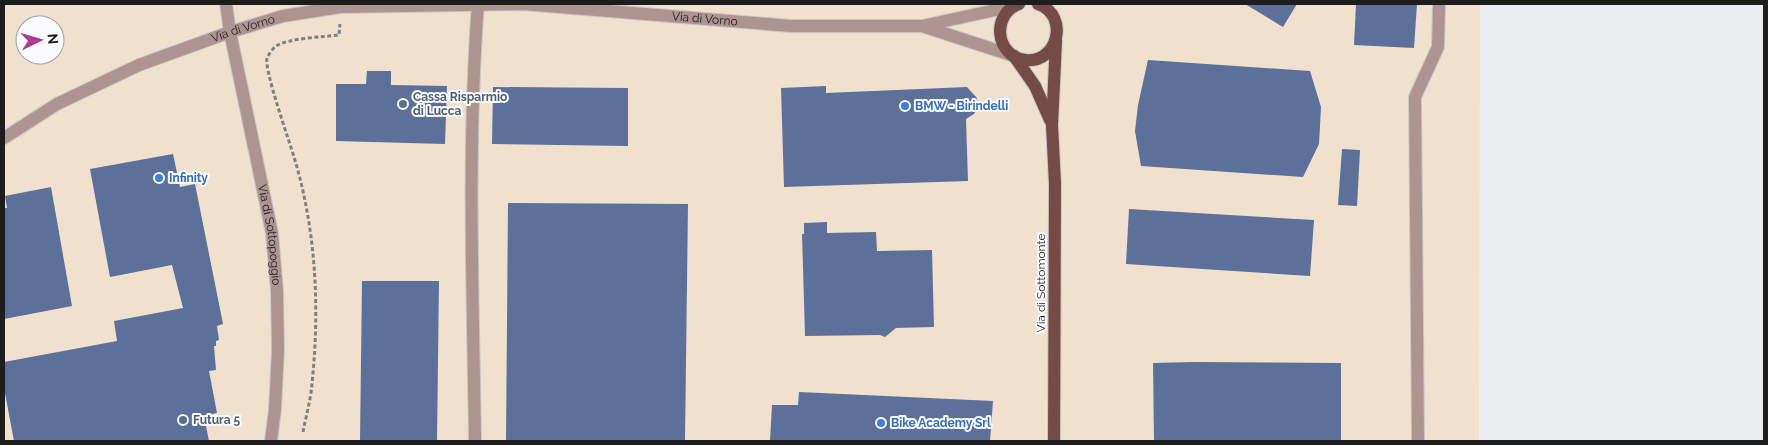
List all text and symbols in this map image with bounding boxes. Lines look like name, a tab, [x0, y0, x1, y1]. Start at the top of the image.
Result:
street label: Via di Vorno	[671, 9, 738, 29]
street label: Via di Vorno	[209, 12, 276, 45]
north arrow	[15, 15, 65, 65]
text: N	[45, 33, 61, 45]
place label: Cassa Risparmio di Lucca	[413, 90, 507, 118]
marker: Cassa Risparmio di Lucca	[397, 98, 409, 110]
place label: BMW - Birindelli	[915, 99, 1008, 113]
marker: BMW - Birindelli	[899, 100, 911, 112]
place label: Infinity	[169, 171, 208, 185]
marker: Infinity	[153, 172, 165, 184]
street label: Via di Sottopoggio	[255, 183, 283, 286]
street label: Via di Sottomonte	[1034, 234, 1048, 332]
place label: Futura 5	[193, 413, 240, 427]
marker: Futura 5	[177, 414, 189, 426]
place label: Bike Academy Srl	[891, 416, 991, 430]
marker: Bike Academy Srl	[875, 417, 887, 429]

